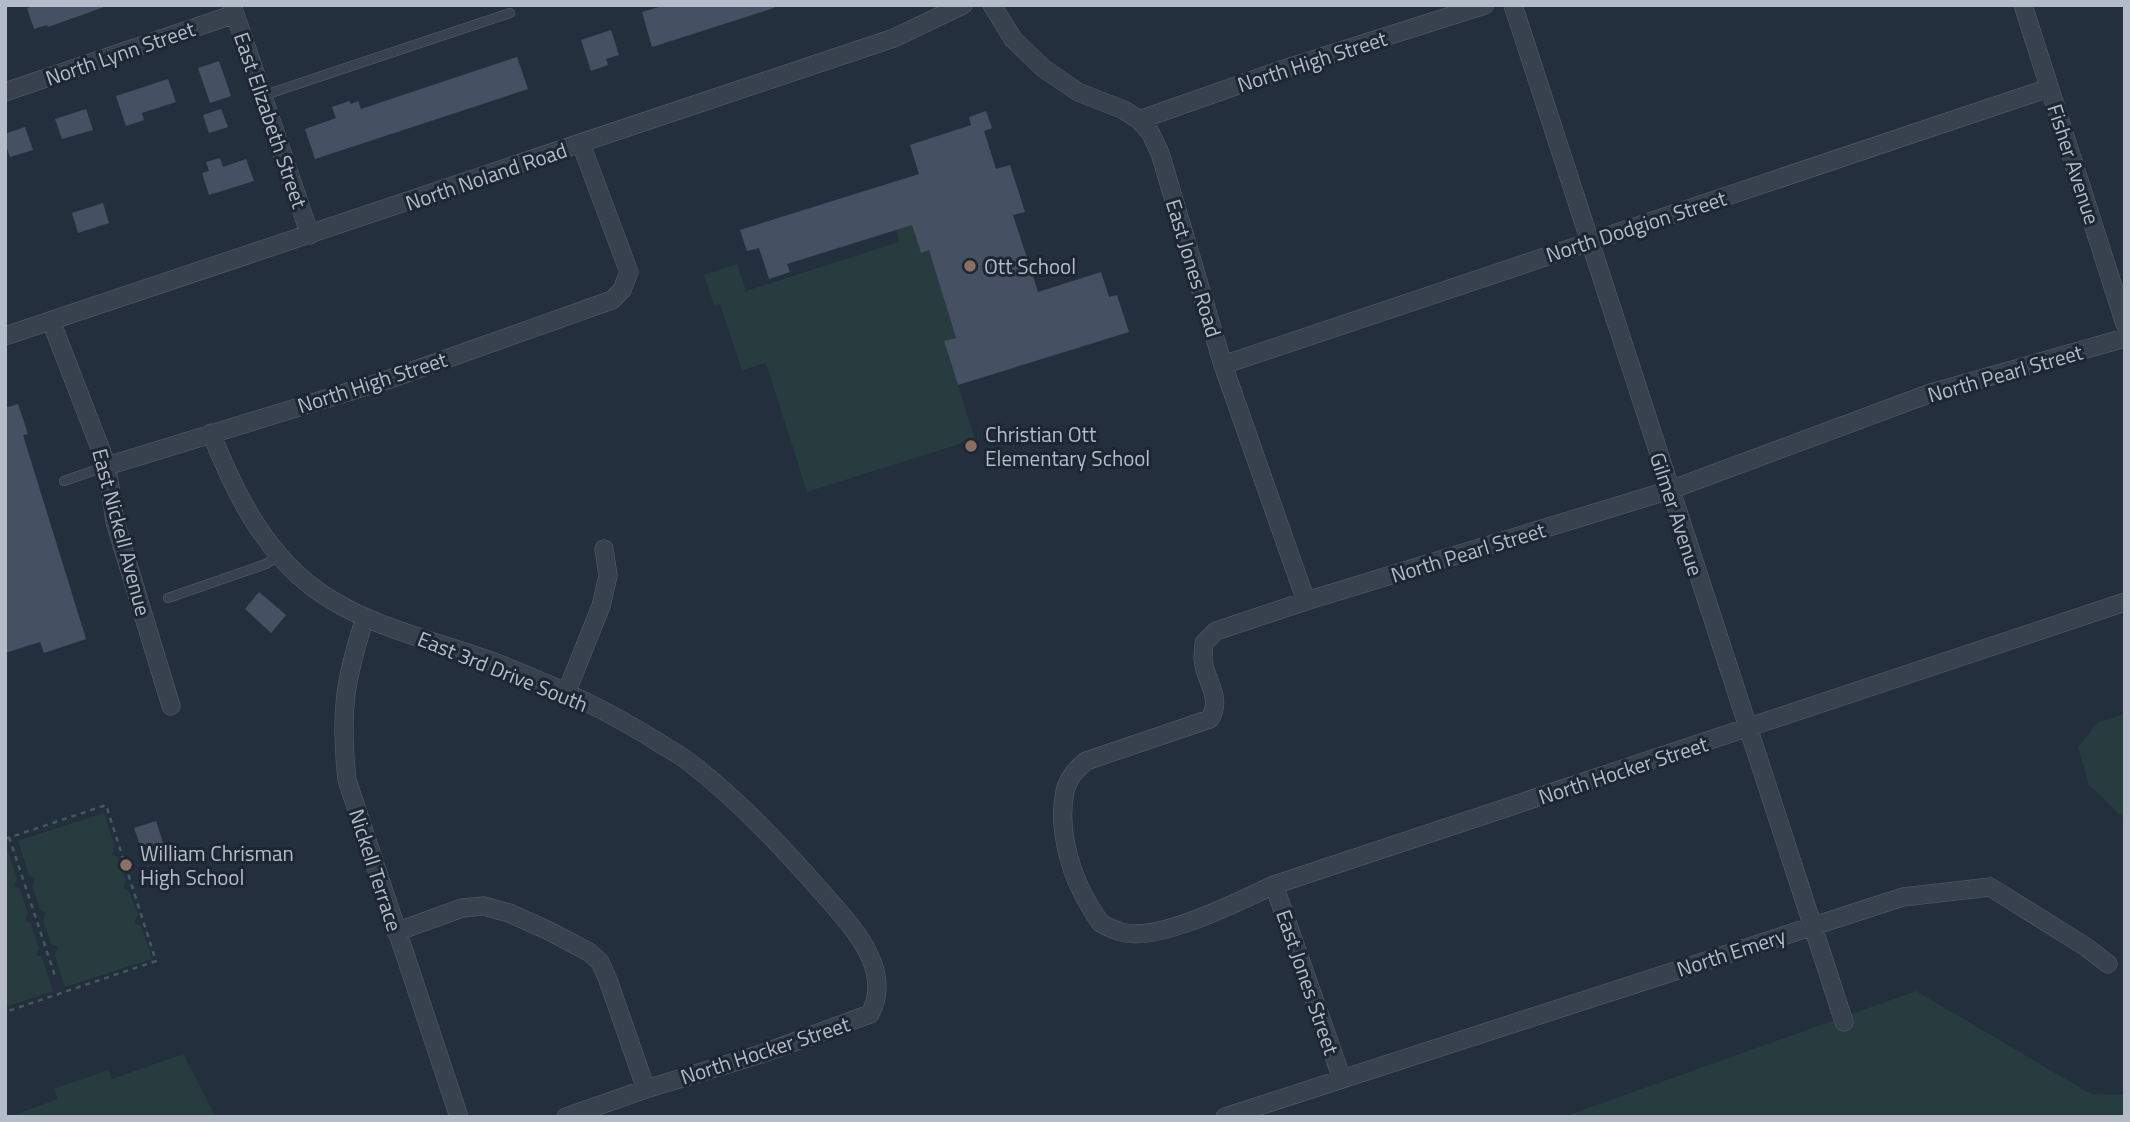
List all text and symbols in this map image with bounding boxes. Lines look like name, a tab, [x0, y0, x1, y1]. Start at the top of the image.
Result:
street label: North Lynn Street	[41, 12, 200, 94]
street label: North High Street	[1233, 22, 1391, 100]
street label: East Elizabeth Street	[226, 28, 316, 213]
street label: Fisher Avenue	[2039, 100, 2109, 228]
street label: North Noland Road	[401, 133, 571, 219]
street label: North Dodgion Street	[1542, 182, 1731, 270]
street label: East Jones Road	[1158, 195, 1230, 341]
place label: Ott School	[984, 250, 1076, 282]
marker: Ott School	[962, 258, 978, 274]
street label: North Pearl Street	[1924, 335, 2087, 410]
street label: North High Street	[293, 343, 451, 421]
place label: Christian Ott Elementary School	[985, 418, 1150, 474]
marker: Christian Ott Elementary School	[963, 438, 979, 454]
street label: East Nickell Avenue	[84, 445, 160, 619]
street label: Gilmer Avenue	[1642, 448, 1712, 580]
street label: North Pearl Street	[1387, 513, 1550, 591]
street label: East 3rd Drive South	[413, 622, 593, 720]
street label: North Hocker Street	[1534, 727, 1712, 812]
street label: Nickell Terrace	[341, 805, 411, 935]
place label: William Chrisman High School	[140, 837, 294, 893]
marker: William Chrisman High School	[118, 857, 134, 873]
street label: East Jones Street	[1268, 905, 1348, 1059]
street label: North Emery	[1672, 919, 1790, 985]
street label: North Hocker Street	[676, 1007, 854, 1092]

